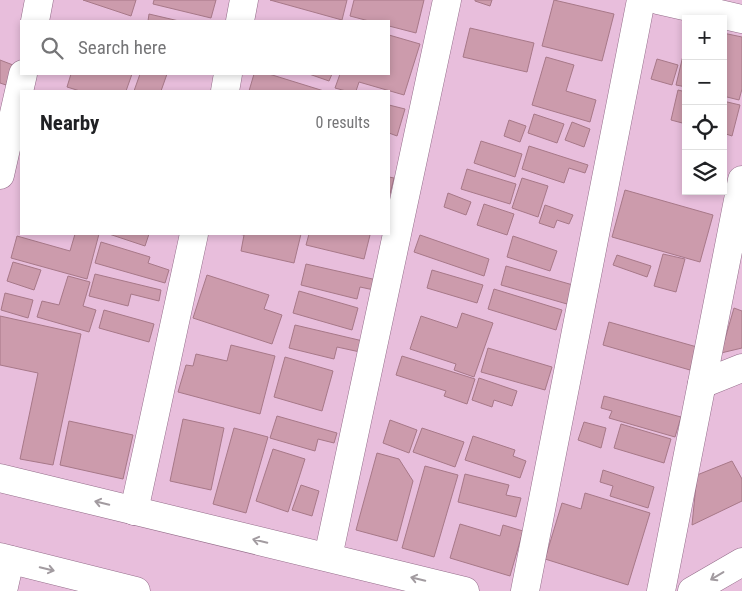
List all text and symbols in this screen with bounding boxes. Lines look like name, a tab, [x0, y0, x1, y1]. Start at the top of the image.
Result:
map controls	[682, 15, 727, 195]
button: +	[682, 15, 727, 60]
search box	[20, 20, 390, 75]
icon: search	[38, 34, 66, 62]
text: Search here	[78, 36, 166, 59]
button: −	[682, 60, 727, 105]
button: locate	[682, 105, 727, 150]
text: Nearby	[40, 111, 99, 135]
text: 0 results	[315, 113, 370, 132]
button: layers	[682, 150, 727, 195]
one-way arrow	[95, 498, 111, 507]
one-way arrow	[252, 536, 268, 545]
one-way arrow	[39, 565, 55, 574]
one-way arrow	[711, 572, 725, 582]
one-way arrow	[410, 574, 426, 584]

